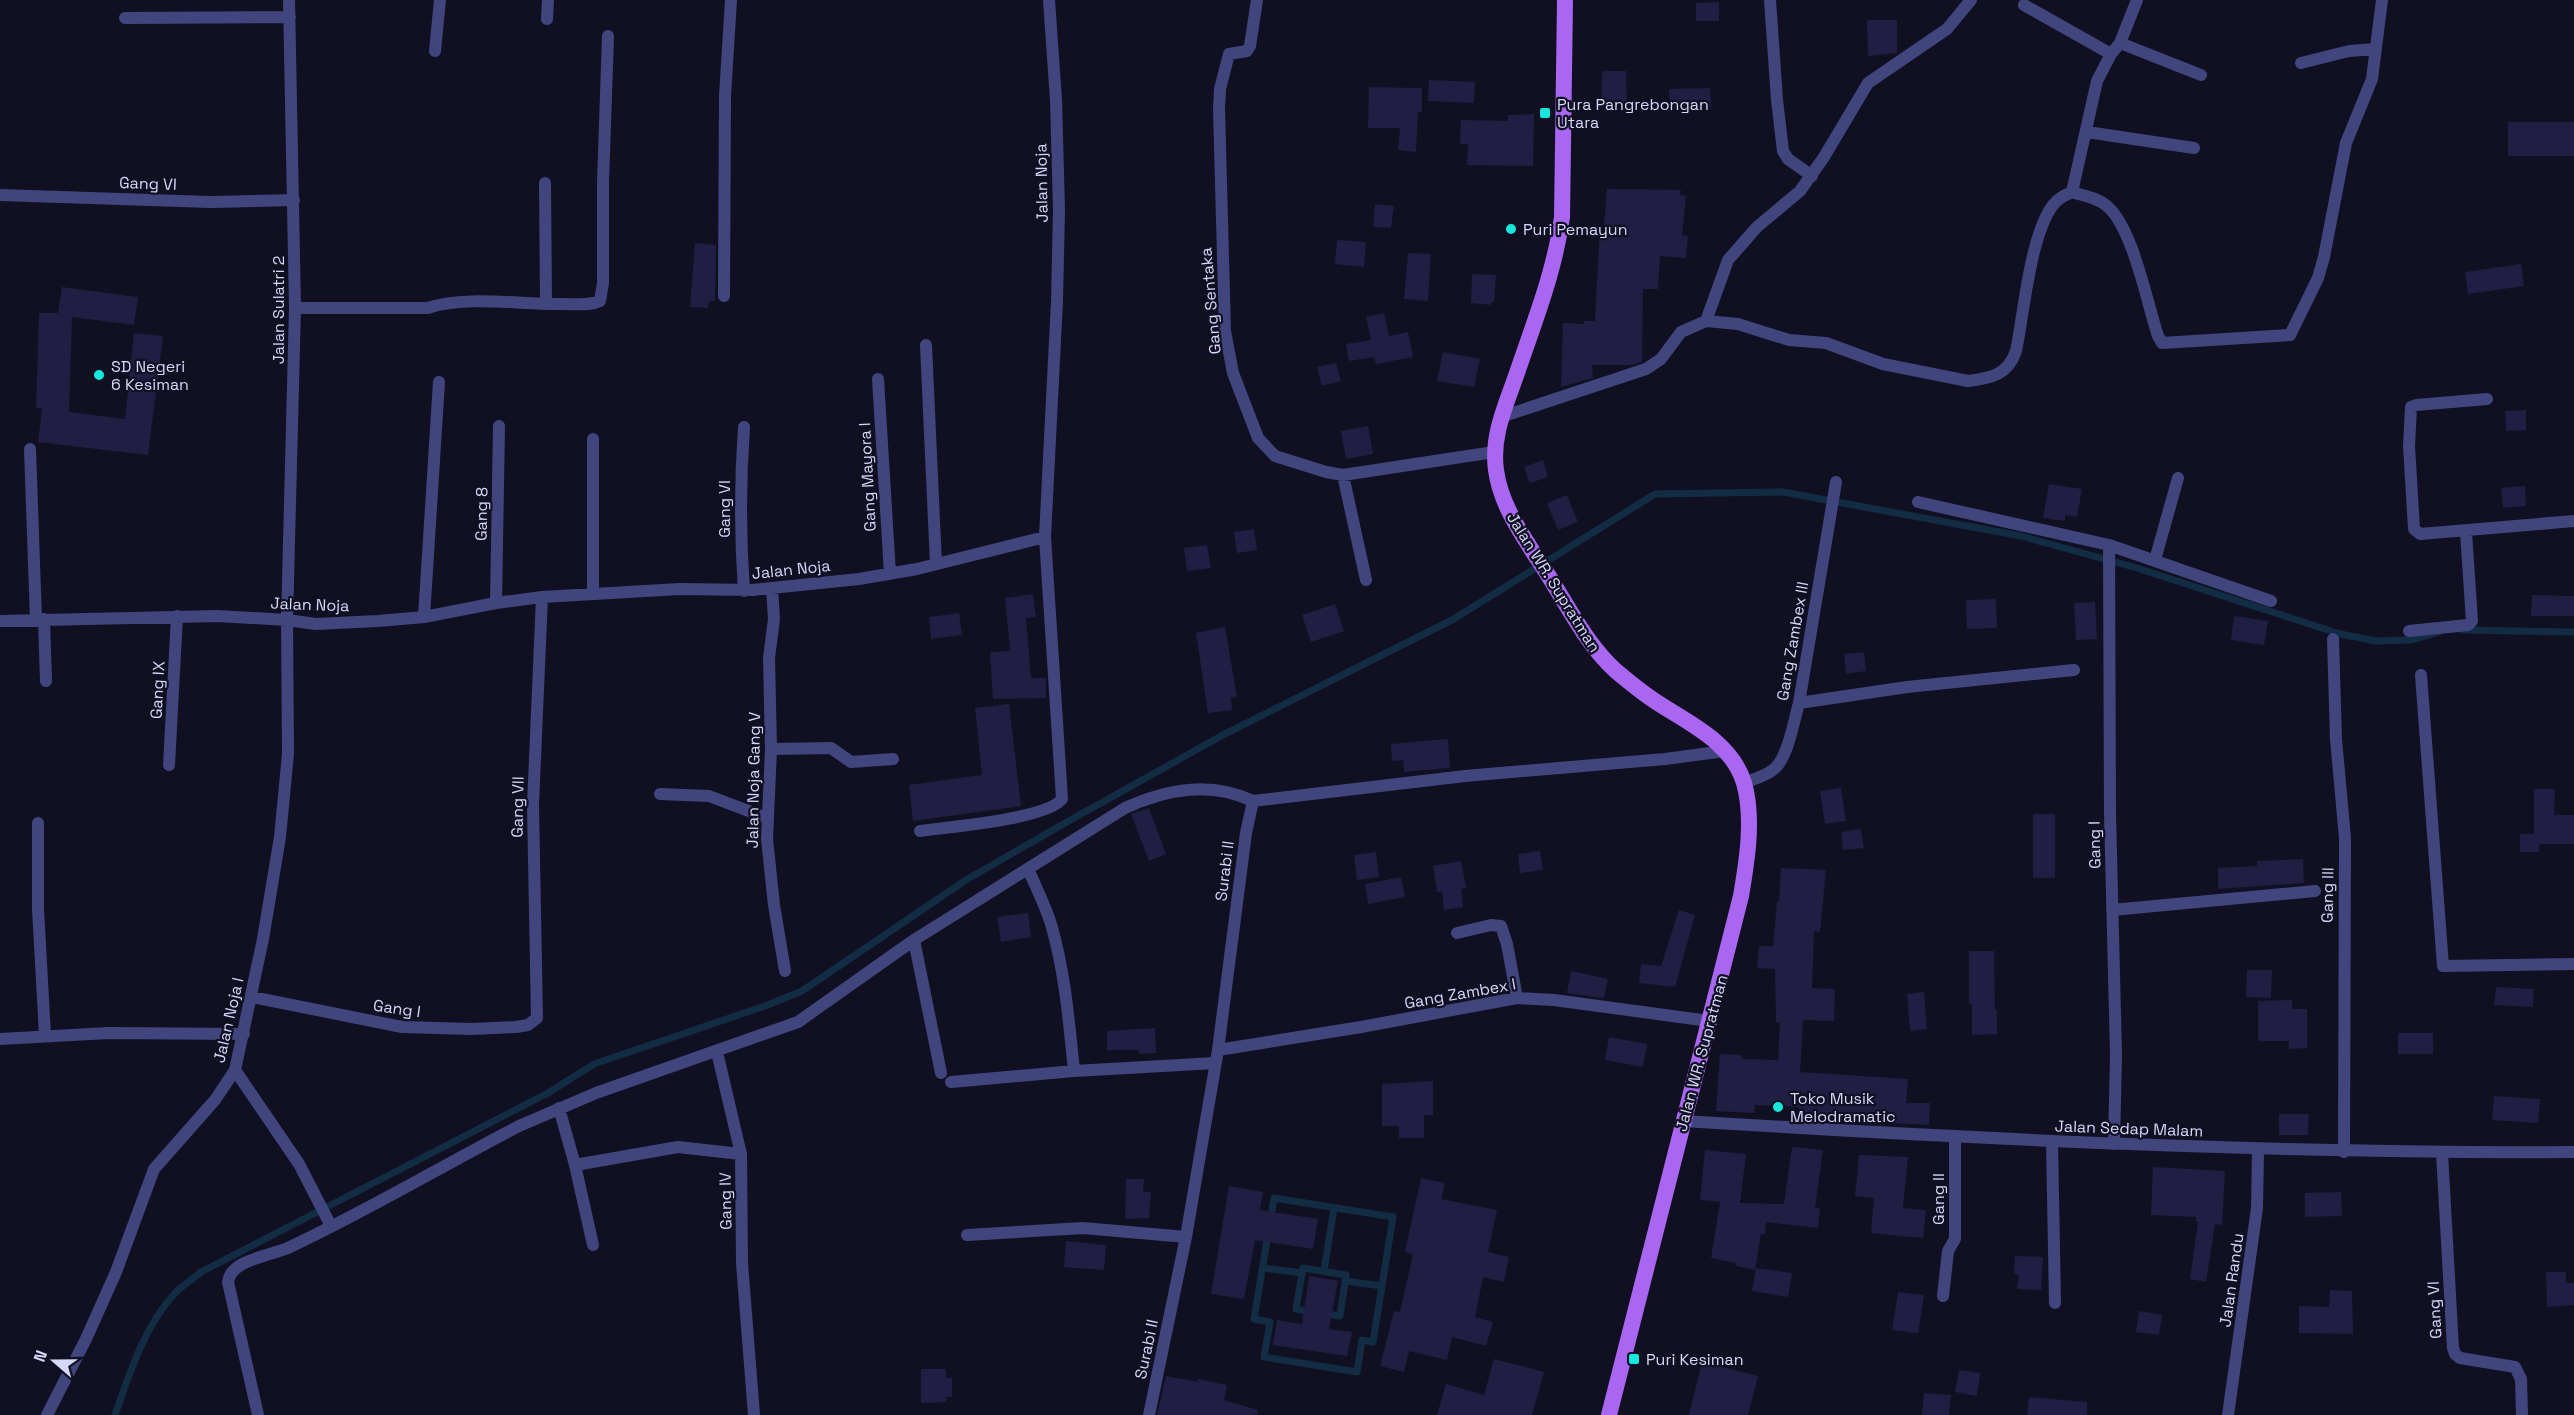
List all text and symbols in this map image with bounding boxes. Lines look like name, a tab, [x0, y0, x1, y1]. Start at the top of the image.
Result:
place label: Pura Pangrebongan Utara	[1557, 94, 1709, 133]
marker: Pura Pangrebongan Utara	[1538, 106, 1552, 120]
street label: Jalan Noja	[1030, 143, 1053, 223]
street label: Gang VI	[119, 172, 177, 195]
place label: Puri Pemayun	[1523, 219, 1627, 240]
marker: Puri Pemayun	[1504, 222, 1518, 236]
street label: Gang Sentaka	[1195, 247, 1226, 355]
street label: Jalan Sulatri 2	[268, 256, 289, 364]
place label: SD Negeri 6 Kesiman	[111, 356, 189, 395]
marker: SD Negeri 6 Kesiman	[92, 368, 106, 382]
street label: Gang Mayora I	[854, 422, 881, 532]
street label: Gang VI	[714, 480, 735, 538]
street label: Gang 8	[471, 487, 492, 541]
street label: Jalan WR. Supratman	[1502, 508, 1605, 656]
street label: Jalan Noja	[751, 555, 831, 584]
street label: Gang Zambex III	[1772, 580, 1813, 702]
street label: Jalan Noja	[270, 593, 350, 616]
street label: Gang IX	[145, 660, 170, 720]
street label: Jalan Noja Gang V	[742, 711, 765, 849]
street label: Gang VII	[506, 776, 529, 838]
street label: Gang I	[2084, 821, 2105, 869]
street label: Surabi II	[1210, 840, 1239, 902]
street label: Gang III	[2317, 867, 2338, 923]
street label: Jalan WR. Supratman	[1670, 972, 1733, 1134]
street label: Gang Zambex I	[1403, 973, 1518, 1014]
street label: Jalan Noja I	[208, 975, 249, 1065]
street label: Gang I	[372, 995, 422, 1022]
place label: Toko Musik Melodramatic	[1790, 1088, 1896, 1127]
marker: Toko Musik Melodramatic	[1771, 1100, 1785, 1114]
street label: Jalan Sedap Malam	[2054, 1115, 2204, 1142]
street label: Gang IV	[714, 1172, 737, 1230]
street label: Gang II	[1928, 1173, 1949, 1225]
street label: Jalan Randu	[2215, 1232, 2248, 1328]
street label: Gang VI	[2423, 1281, 2446, 1339]
street label: Surabi II	[1130, 1317, 1163, 1381]
north arrow	[24, 1331, 84, 1391]
text: N	[29, 1347, 52, 1365]
place label: Puri Kesiman	[1646, 1349, 1744, 1370]
marker: Puri Kesiman	[1627, 1352, 1641, 1366]

